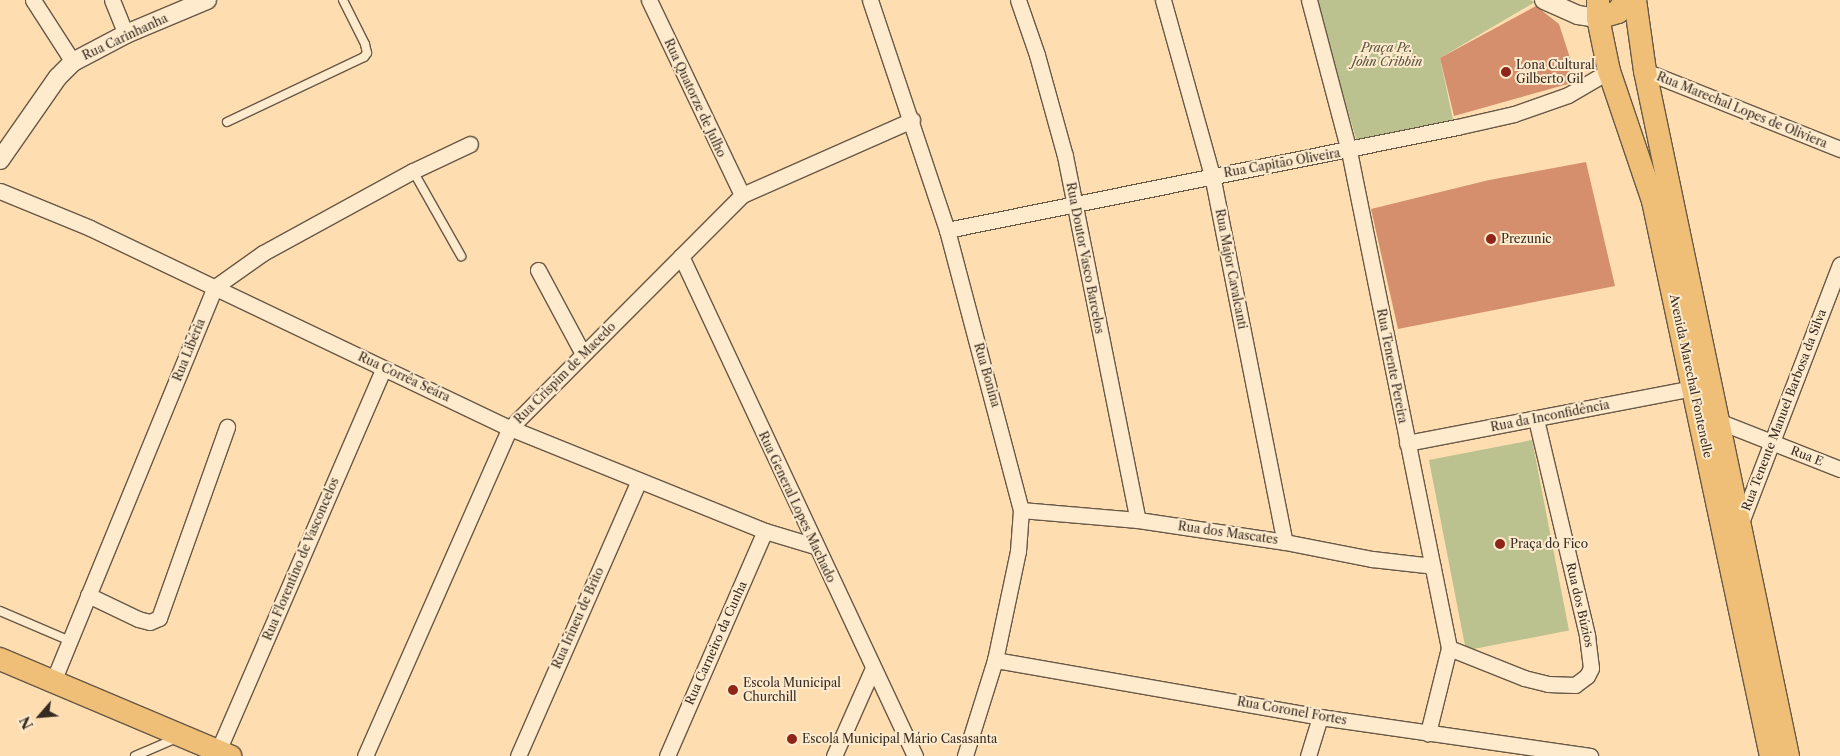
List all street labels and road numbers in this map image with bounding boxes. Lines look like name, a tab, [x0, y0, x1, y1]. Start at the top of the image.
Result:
street label: Rua Carinhanha	[80, 11, 170, 63]
street label: Rua Quatorze de Julho	[661, 36, 729, 160]
street label: Rua Marechal Lopes de Oliviera	[1655, 69, 1829, 151]
street label: Rua Capitão Oliveira	[1223, 146, 1341, 180]
street label: Rua Doutor Vasco Barcelos	[1063, 181, 1107, 335]
street label: Rua Major Cavalcanti	[1212, 208, 1250, 330]
street label: Avenida Marechal Fontenelle	[1667, 293, 1715, 459]
street label: Rua Tenente Pereira	[1374, 307, 1410, 425]
street label: Rua Tenente Manuel Barbosa da Silva	[1739, 307, 1829, 513]
street label: Rua Libéria	[170, 317, 208, 383]
street label: Rua Crispim de Macedo	[511, 319, 619, 427]
street label: Rua Bonina	[971, 341, 1003, 409]
street label: Rua Corrêa Seára	[356, 349, 452, 405]
street label: Rua da Inconfidência	[1489, 397, 1611, 435]
street label: Rua General Lopes Machado	[756, 429, 838, 585]
street label: Rua E	[1789, 443, 1825, 469]
street label: Rua Florentino de Vasconcelos	[260, 475, 342, 643]
street label: Rua dos Mascates	[1177, 519, 1279, 547]
street label: Rua dos Búzios	[1563, 561, 1597, 649]
street label: Rua Irineu de Brito	[549, 565, 607, 671]
street label: Rua Carneiro da Cunha	[682, 579, 750, 707]
street label: Rua Coronel Fortes	[1236, 694, 1348, 728]

